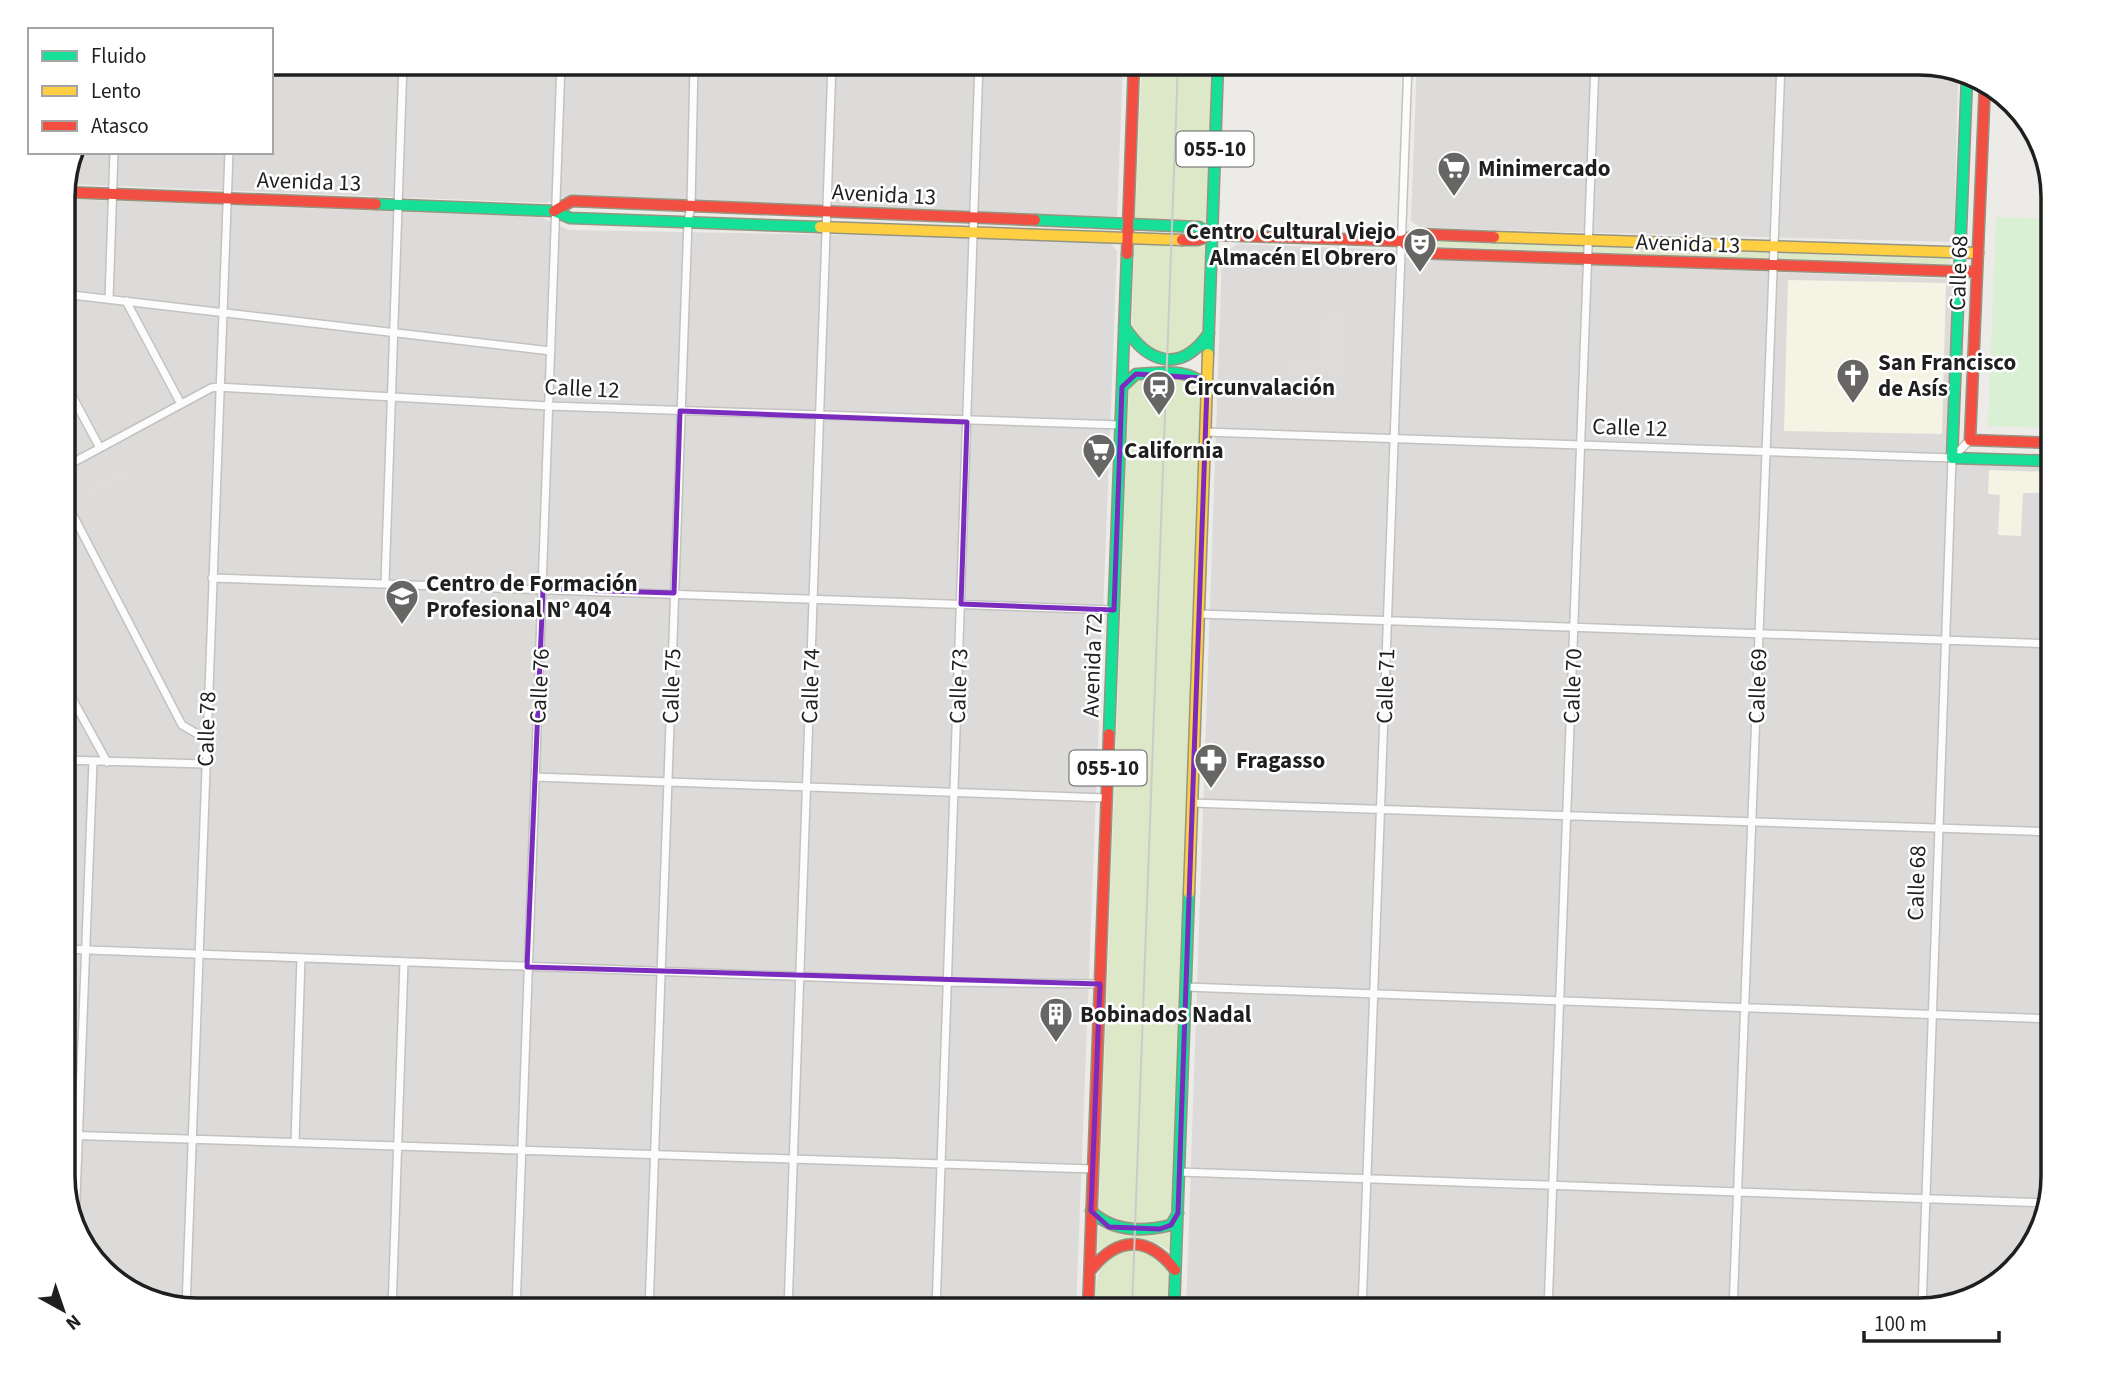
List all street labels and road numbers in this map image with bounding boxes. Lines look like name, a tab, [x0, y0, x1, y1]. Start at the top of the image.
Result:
road number: 055-10	[1176, 132, 1254, 166]
street label: Avenida 13	[256, 163, 362, 200]
street label: Avenida 13	[831, 175, 937, 214]
street label: Avenida 13	[1635, 225, 1741, 262]
street label: Calle 68	[1941, 235, 1976, 311]
street label: Calle 12	[543, 370, 620, 407]
street label: Calle 12	[1592, 410, 1668, 445]
street label: Avenida 72	[1074, 612, 1111, 718]
street label: Calle 76	[521, 648, 558, 725]
street label: Calle 75	[654, 648, 689, 724]
street label: Calle 74	[793, 648, 828, 724]
street label: Calle 73	[941, 648, 976, 724]
street label: Calle 71	[1368, 648, 1403, 724]
street label: Calle 70	[1555, 648, 1590, 724]
street label: Calle 69	[1740, 648, 1775, 724]
street label: Calle 78	[189, 691, 224, 767]
road number: 055-10	[1070, 750, 1146, 786]
street label: Calle 68	[1899, 845, 1934, 921]

